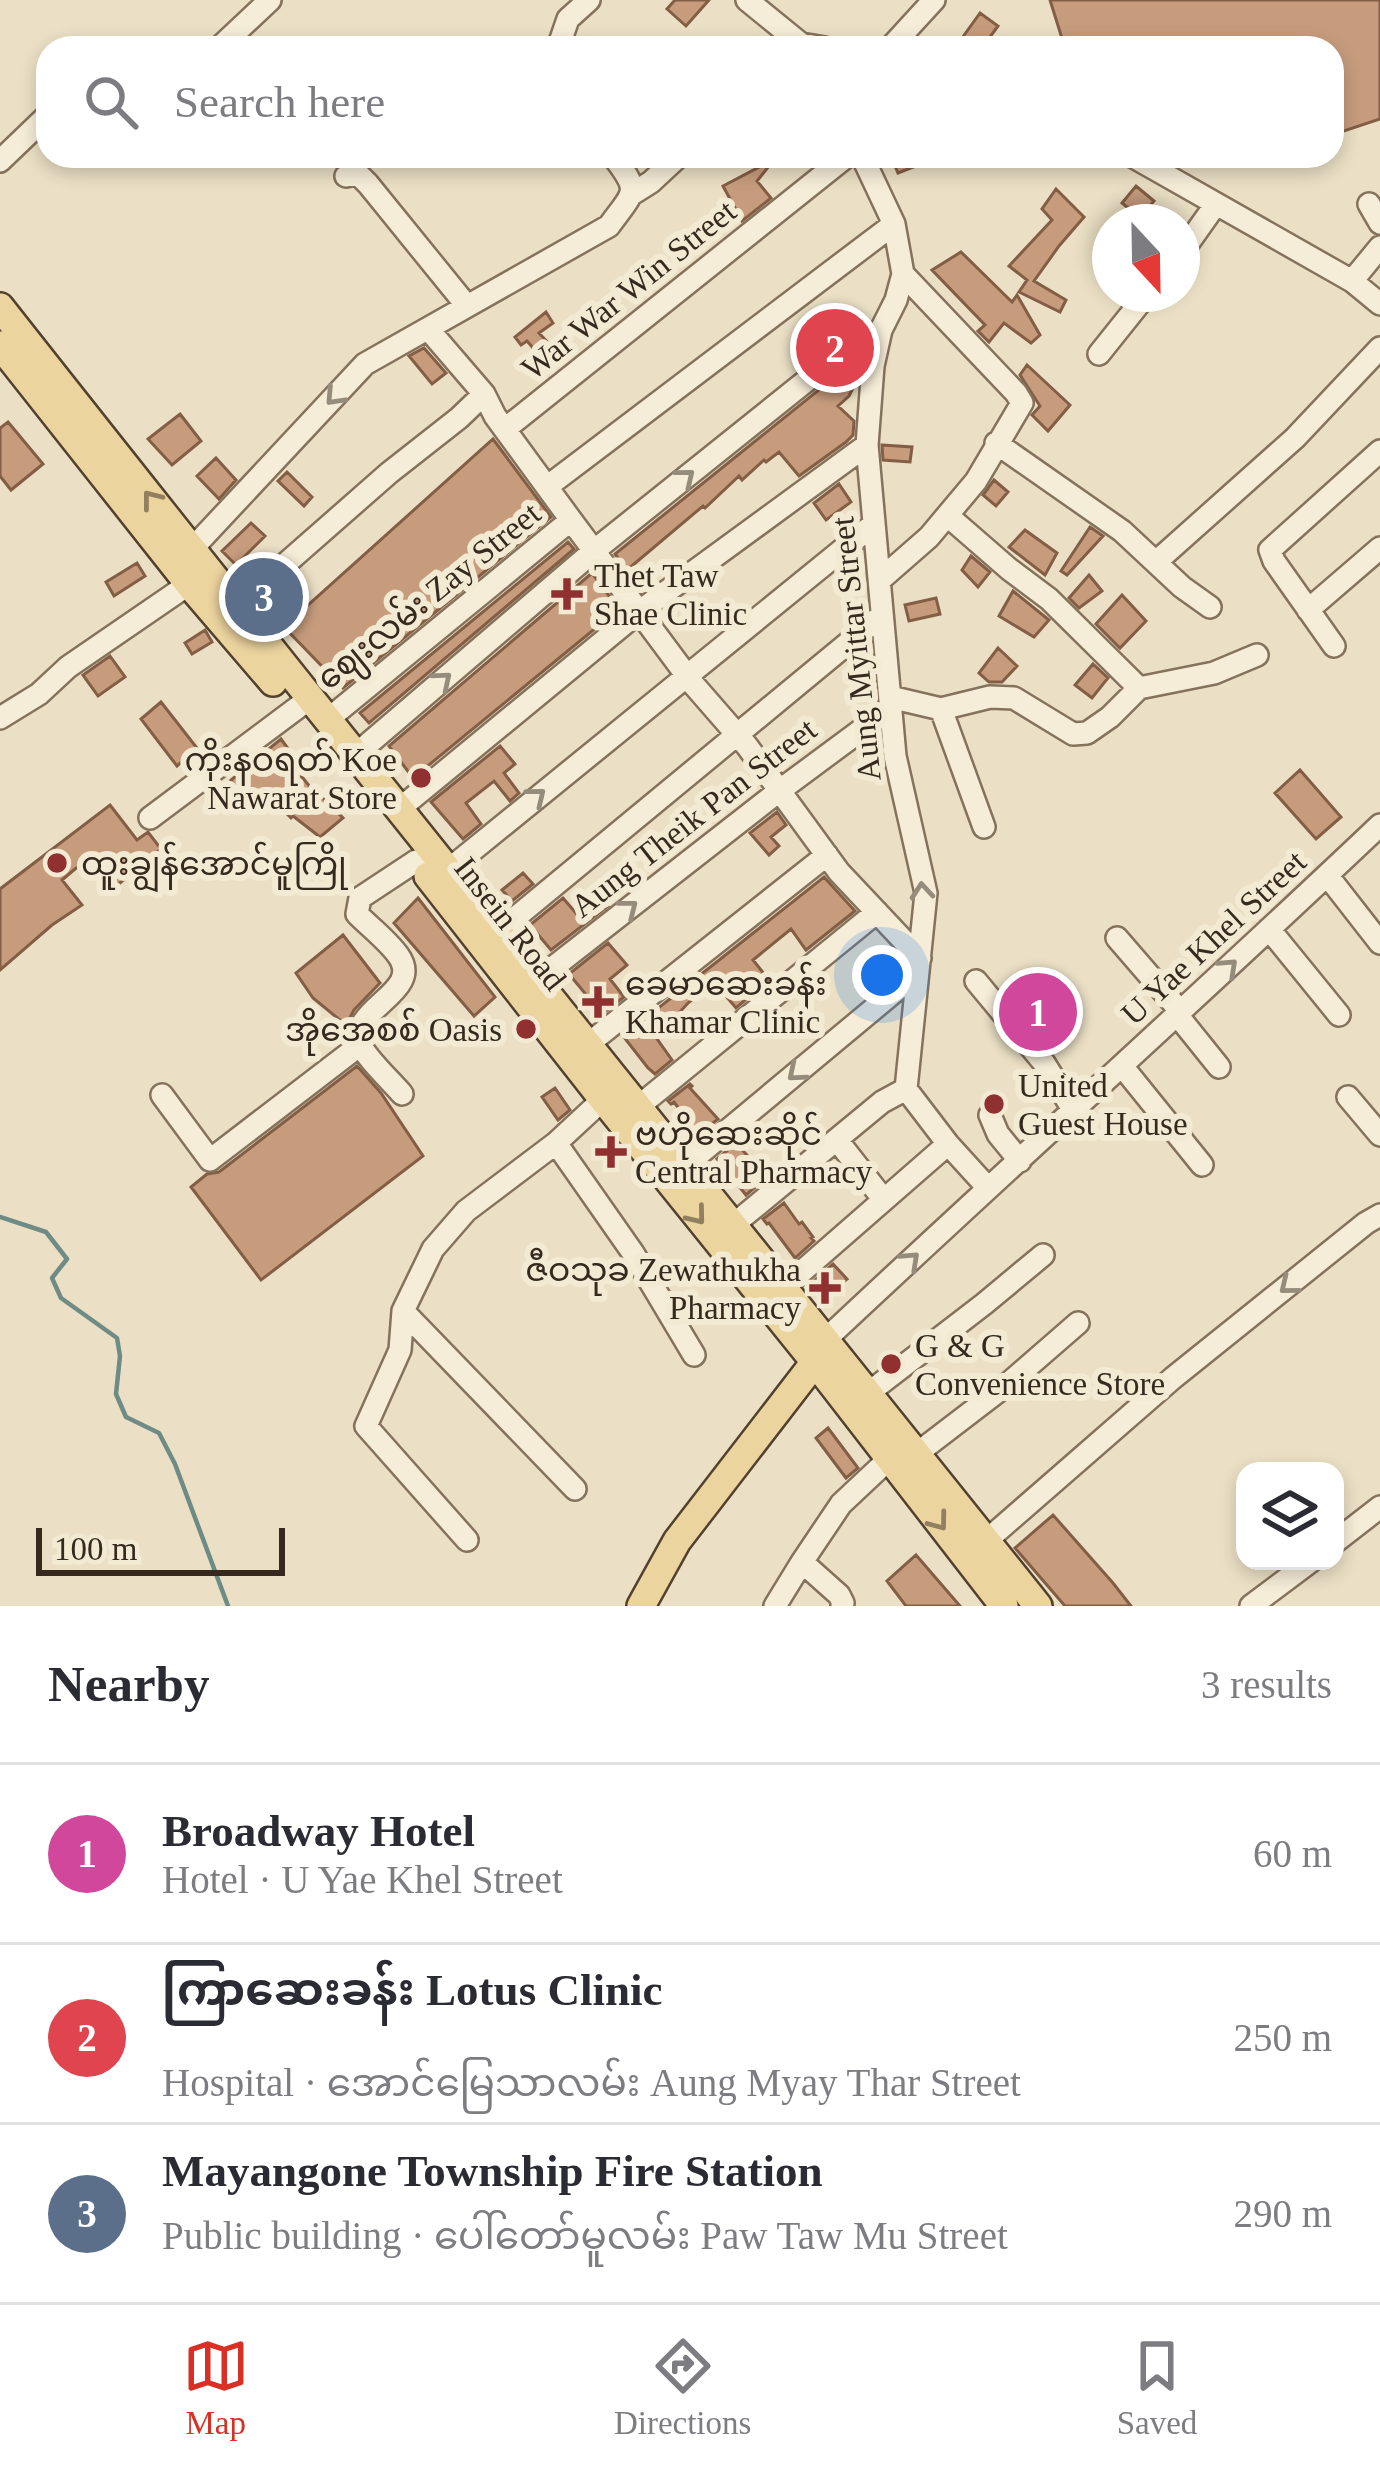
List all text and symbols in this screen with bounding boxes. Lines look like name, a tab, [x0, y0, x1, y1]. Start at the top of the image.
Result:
search box	[36, 36, 1344, 168]
icon: search	[78, 69, 144, 135]
text: Search here	[174, 77, 385, 127]
street label: War War Win Street	[515, 193, 743, 387]
north arrow	[1092, 204, 1200, 312]
pin: 2	[796, 303, 874, 393]
one-way arrow	[327, 383, 349, 404]
one-way arrow	[673, 470, 695, 491]
one-way arrow	[144, 491, 165, 513]
street label: ဈေးလမ်း Zay Street	[307, 491, 552, 703]
street label: Aung Myittar Street	[824, 515, 888, 783]
pin: 3	[225, 552, 303, 642]
place label: Thet Taw Shae Clinic	[594, 558, 747, 632]
marker: Thet Taw Shae Clinic	[551, 578, 583, 610]
one-way arrow	[429, 673, 451, 695]
street label: Aung Theik Pan Street	[564, 711, 823, 925]
place label: ကိုးနဝရတ် Koe Nawarat Store	[184, 737, 397, 816]
marker: ကိုးနဝရတ် Koe Nawarat Store	[408, 765, 434, 791]
one-way arrow	[523, 789, 545, 811]
place label: ထူးချွန်အောင်မူကြို	[81, 841, 348, 893]
street label: U Yae Khel Street	[1114, 843, 1313, 1032]
marker: ထူးချွန်အောင်မူကြို	[44, 850, 70, 876]
street label: Insein Road	[447, 850, 574, 998]
one-way arrow	[910, 881, 936, 900]
one-way arrow	[616, 901, 638, 922]
your location	[852, 945, 912, 1005]
one-way arrow	[1215, 960, 1236, 982]
place label: ခေမာဆေးခန်း Khamar Clinic	[625, 961, 827, 1040]
pin: 1	[999, 967, 1077, 1057]
marker: ခေမာဆေးခန်း Khamar Clinic	[582, 986, 614, 1018]
place label: အိုအေစစ် Oasis	[285, 1007, 502, 1056]
marker: အိုအေစစ် Oasis	[513, 1016, 539, 1042]
one-way arrow	[788, 1059, 810, 1081]
place label: United Guest House	[1018, 1068, 1188, 1142]
marker: United Guest House	[981, 1091, 1007, 1117]
place label: ဗဟိုဆေးဆိုင် Central Pharmacy	[635, 1111, 873, 1190]
marker: ဗဟိုဆေးဆိုင် Central Pharmacy	[598, 1139, 624, 1165]
one-way arrow	[683, 1203, 705, 1225]
place label: ဇီဝသုခ Zewathukha Pharmacy	[525, 1247, 801, 1326]
one-way arrow	[897, 1252, 918, 1274]
one-way arrow	[1279, 1272, 1301, 1293]
marker: ဇီဝသုခ Zewathukha Pharmacy	[812, 1275, 838, 1301]
place label: G & G Convenience Store	[915, 1328, 1165, 1402]
marker: G & G Convenience Store	[878, 1351, 904, 1377]
map controls	[1236, 1462, 1344, 1570]
button: layers	[1236, 1462, 1344, 1570]
one-way arrow	[925, 1509, 947, 1531]
scale bar	[36, 1522, 285, 1575]
text: 100 m	[54, 1531, 137, 1567]
text: Nearby	[48, 1656, 209, 1712]
text: 3 results	[1201, 1663, 1332, 1706]
text: Broadway Hotel	[162, 1806, 475, 1856]
text: 1	[77, 1832, 97, 1875]
text: 60 m	[1253, 1832, 1332, 1875]
text: Hotel · U Yae Khel Street	[162, 1858, 563, 1901]
text: ကြာဆေးခန်း Lotus Clinic	[162, 1965, 662, 2015]
text: 2	[77, 2016, 97, 2059]
text: 250 m	[1233, 2016, 1332, 2059]
text: Hospital · အောင်မြေသာလမ်း Aung Myay Thar Street	[162, 2061, 1021, 2104]
text: Mayangone Township Fire Station	[162, 2146, 823, 2196]
text: 3	[77, 2192, 97, 2235]
text: 290 m	[1233, 2192, 1332, 2235]
text: Public building · ပေါ်တော်မူလမ်း Paw Taw Mu Street	[162, 2214, 1008, 2257]
tab: Map	[183, 2333, 249, 2442]
tab: Directions	[614, 2333, 751, 2442]
tab: Saved	[1117, 2333, 1197, 2442]

